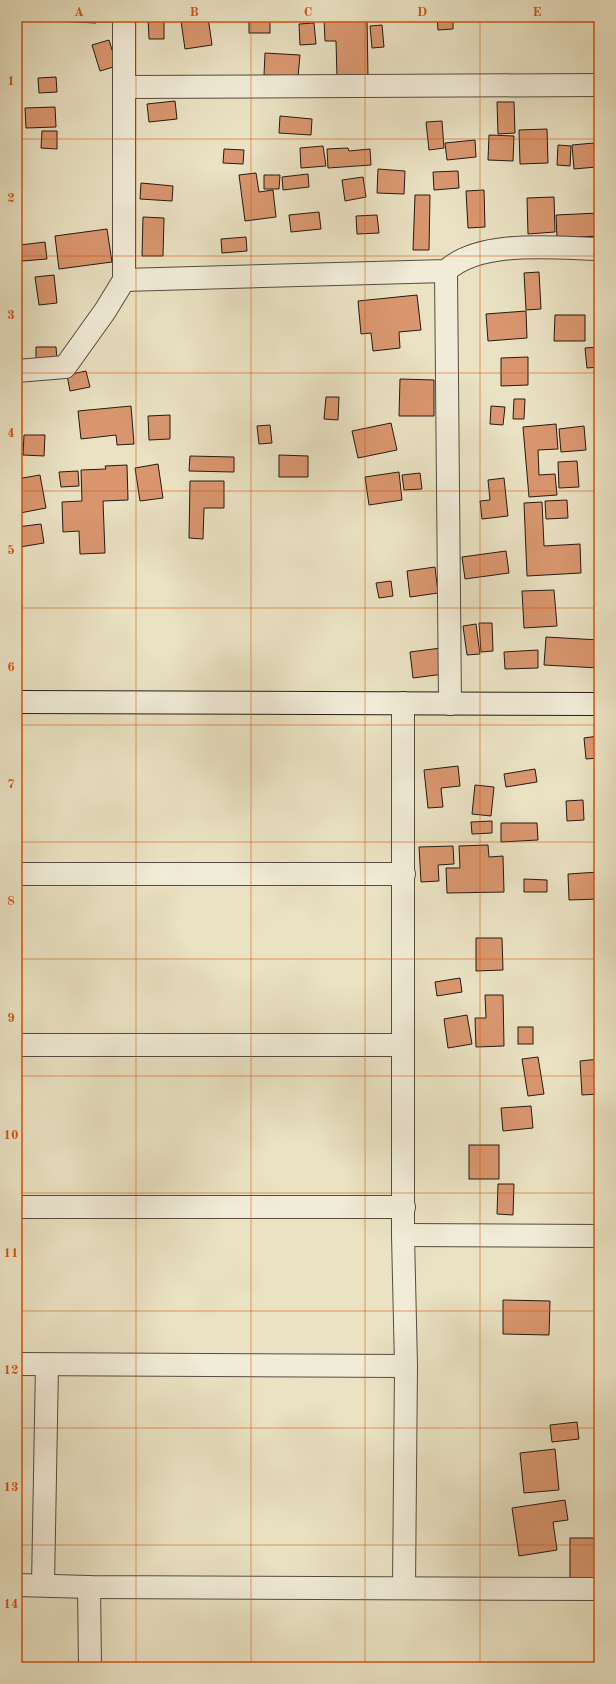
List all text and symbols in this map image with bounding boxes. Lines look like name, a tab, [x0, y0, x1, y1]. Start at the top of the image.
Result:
text: A	[74, 6, 84, 19]
text: B	[189, 6, 199, 19]
text: C	[304, 6, 312, 19]
text: D	[417, 6, 427, 19]
text: E	[533, 6, 542, 19]
text: 1	[7, 75, 15, 88]
text: 2	[7, 192, 15, 205]
text: 3	[7, 309, 15, 322]
text: 4	[7, 427, 15, 440]
text: 5	[7, 544, 15, 557]
text: 6	[7, 661, 15, 674]
text: 7	[7, 778, 15, 791]
text: 8	[7, 895, 15, 908]
text: 9	[7, 1012, 15, 1025]
text: 10	[3, 1129, 19, 1142]
text: 11	[3, 1247, 19, 1260]
text: 12	[3, 1364, 19, 1377]
text: 13	[3, 1481, 19, 1494]
text: 14	[3, 1598, 19, 1611]

